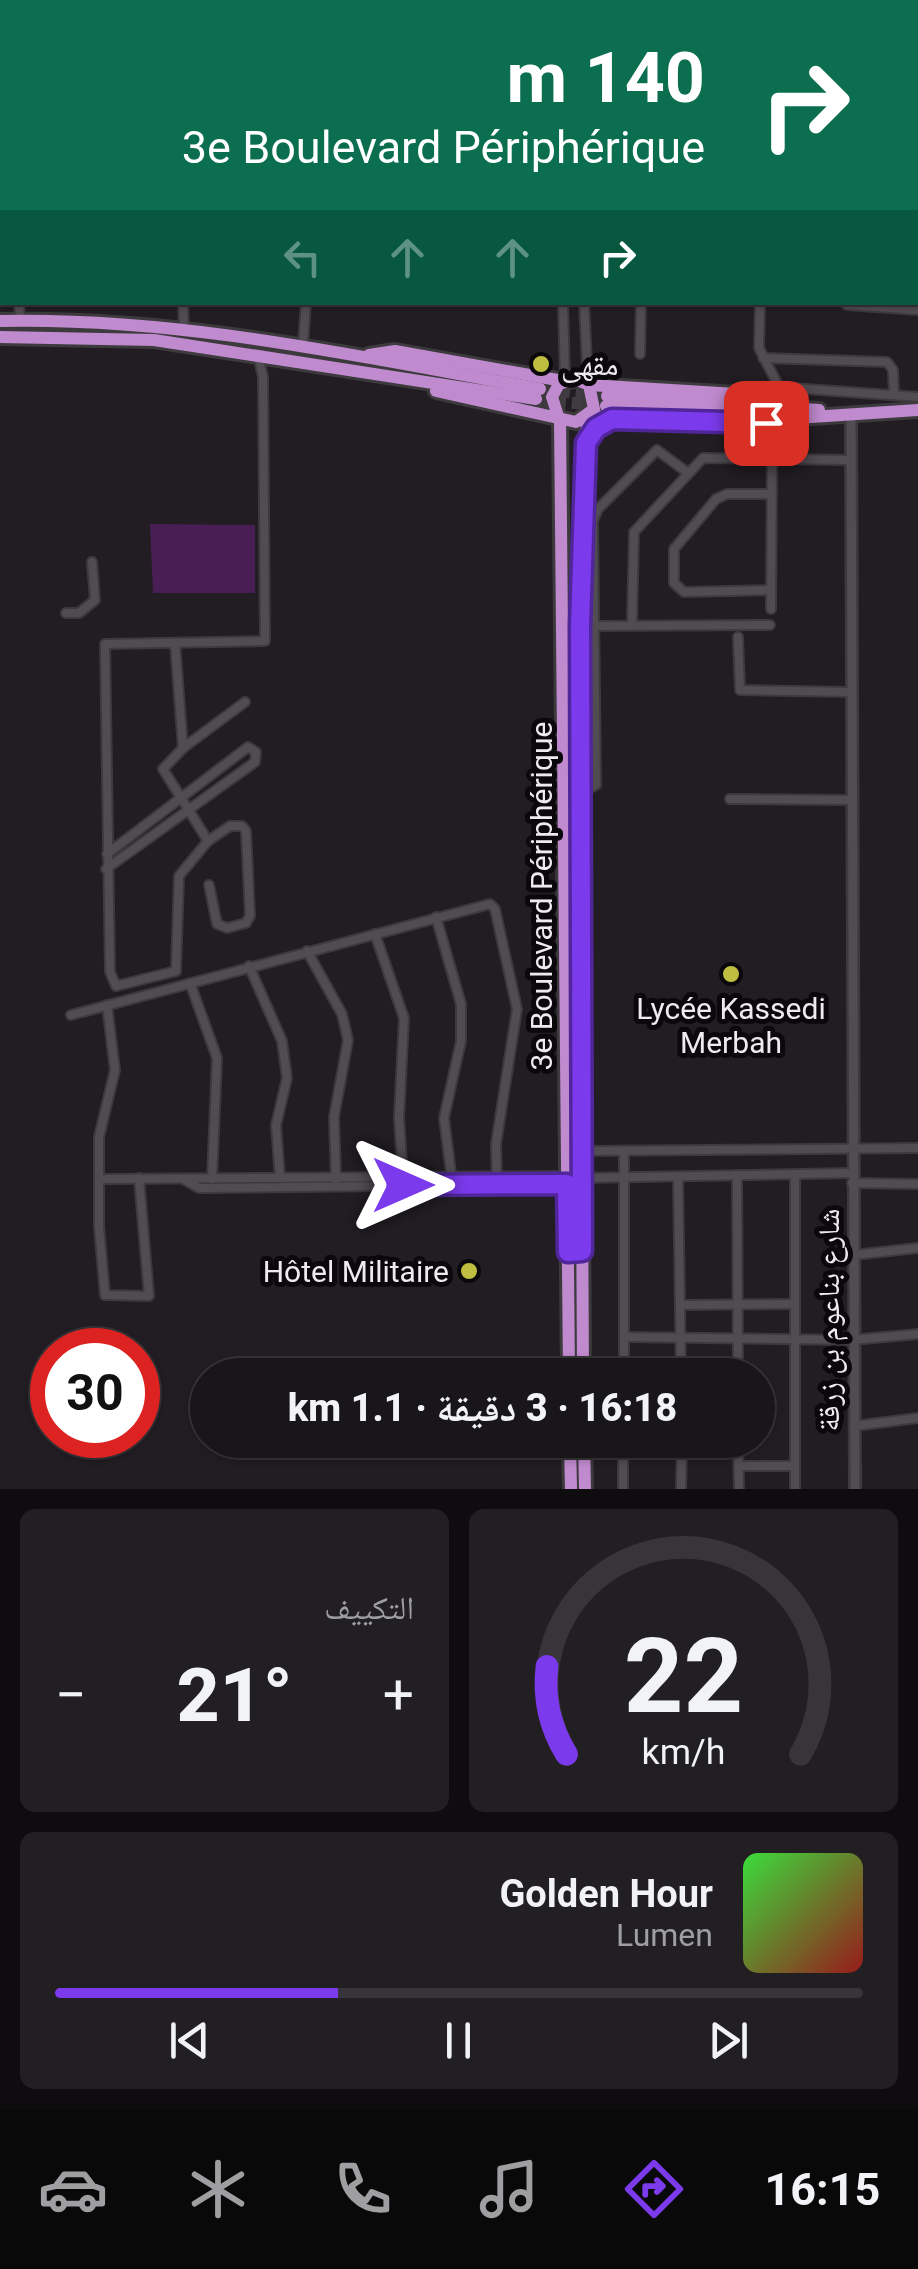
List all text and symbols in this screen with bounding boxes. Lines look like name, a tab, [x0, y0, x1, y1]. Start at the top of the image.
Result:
text: 140 m	[506, 37, 705, 119]
icon: right	[740, 40, 870, 170]
text: 3e Boulevard Périphérique	[182, 121, 705, 174]
icon: left	[275, 230, 330, 285]
icon: ahead	[380, 230, 435, 285]
icon: ahead	[485, 230, 540, 285]
icon: right	[590, 230, 645, 285]
place label: مقهى	[561, 347, 618, 383]
marker: مقهى	[530, 353, 552, 375]
pin	[724, 381, 809, 466]
icon: arrive	[739, 396, 794, 451]
street label: 3e Boulevard Périphérique	[524, 722, 559, 1070]
marker: Lycée Kassedi Merbah	[720, 963, 742, 985]
place label: Lycée Kassedi Merbah	[636, 991, 826, 1060]
position arrow	[351, 1133, 455, 1237]
street label: شارع بناعوم بن زرقة	[811, 1209, 848, 1431]
place label: Hôtel Militaire	[263, 1254, 449, 1289]
marker: Hôtel Militaire	[458, 1260, 480, 1282]
speed limit sign: 30	[30, 1328, 160, 1458]
text: 16:18 · 3 دقيقة · 1.1 km	[288, 1386, 677, 1430]
text: التكييف	[324, 1589, 414, 1627]
text: 22	[624, 1616, 743, 1737]
text: 21°	[177, 1651, 293, 1739]
text: −	[55, 1663, 86, 1727]
text: +	[383, 1663, 414, 1727]
text: km/h	[642, 1731, 725, 1773]
text: Golden Hour	[499, 1872, 713, 1916]
text: Lumen	[616, 1916, 713, 1954]
icon: previous	[162, 2013, 217, 2068]
icon: pause	[431, 2013, 486, 2068]
icon: next	[701, 2013, 756, 2068]
icon: car	[38, 2154, 108, 2224]
icon: climate	[183, 2154, 253, 2224]
icon: phone	[328, 2154, 398, 2224]
icon: music	[474, 2154, 544, 2224]
icon: directions	[619, 2154, 689, 2224]
text: 16:15	[764, 2163, 880, 2216]

